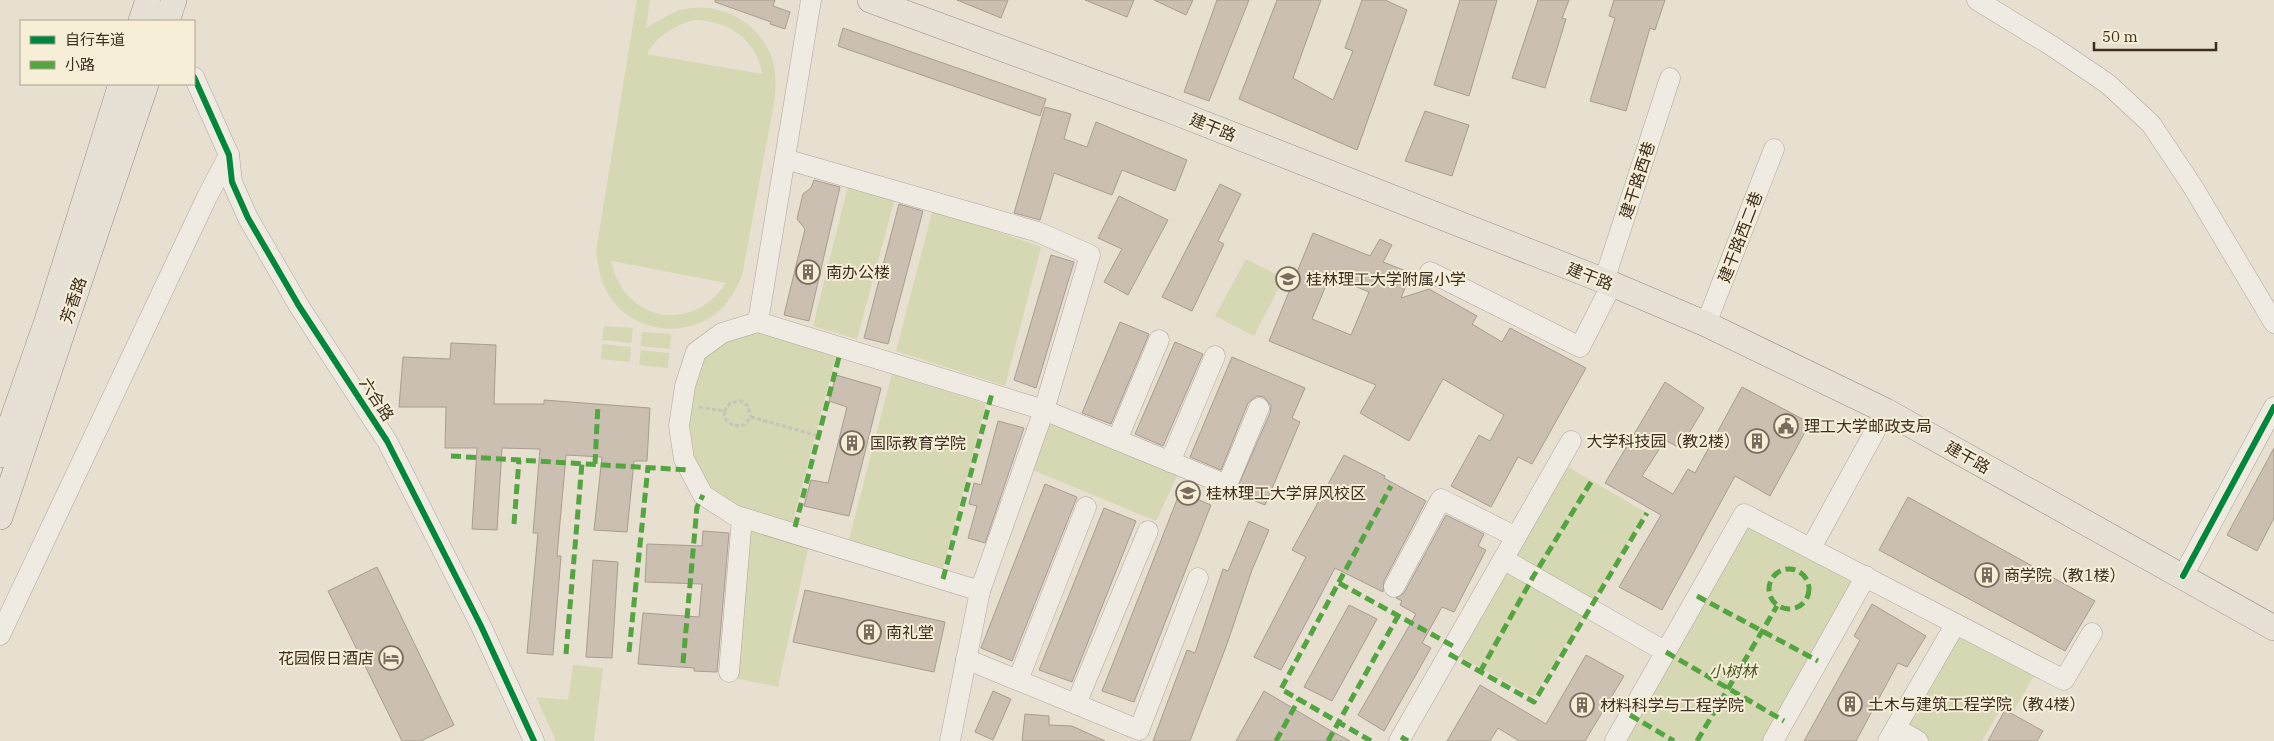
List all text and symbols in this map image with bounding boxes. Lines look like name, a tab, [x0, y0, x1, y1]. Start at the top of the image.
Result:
legend	[20, 20, 195, 85]
scale bar	[2094, 20, 2216, 52]
text: 50 m	[2102, 27, 2138, 46]
text: 自行车道	[65, 30, 125, 49]
text: 小路	[65, 55, 95, 74]
street label: 建干路	[1187, 109, 1239, 145]
street label: 建干路西巷	[1615, 139, 1659, 221]
street label: 建干路西二巷	[1713, 189, 1767, 285]
street label: 建干路	[1564, 258, 1616, 294]
building icon: 南办公楼	[795, 259, 821, 285]
place label: 南办公楼	[826, 262, 890, 282]
school or university icon: 桂林理工大学附属小学	[1275, 266, 1301, 292]
place label: 桂林理工大学附属小学	[1306, 269, 1466, 289]
street label: 芳香路	[56, 274, 90, 326]
street label: 六合路	[356, 373, 398, 425]
public building icon: 理工大学邮政支局	[1773, 413, 1799, 439]
place label: 理工大学邮政支局	[1804, 416, 1932, 436]
building icon: 大学科技园（教2楼）	[1744, 428, 1770, 454]
building icon: 国际教育学院	[839, 430, 865, 456]
place label: 大学科技园（教2楼）	[1586, 431, 1740, 451]
place label: 国际教育学院	[870, 433, 966, 453]
street label: 建干路	[1942, 437, 1994, 477]
school or university icon: 桂林理工大学屏风校区	[1175, 480, 1201, 506]
place label: 桂林理工大学屏风校区	[1206, 483, 1366, 503]
building icon: 商学院（教1楼）	[1974, 562, 2000, 588]
place label: 商学院（教1楼）	[2004, 565, 2126, 585]
building icon: 南礼堂	[856, 619, 882, 645]
place label: 南礼堂	[886, 622, 934, 642]
hotel icon: 花园假日酒店	[378, 645, 404, 671]
place label: 花园假日酒店	[278, 648, 374, 668]
park label: 小树林	[1709, 661, 1759, 681]
building icon: 土木与建筑工程学院（教4楼）	[1837, 691, 1863, 717]
building icon: 材料科学与工程学院	[1569, 692, 1595, 718]
place label: 土木与建筑工程学院（教4楼）	[1868, 694, 2086, 714]
place label: 材料科学与工程学院	[1600, 695, 1744, 715]

